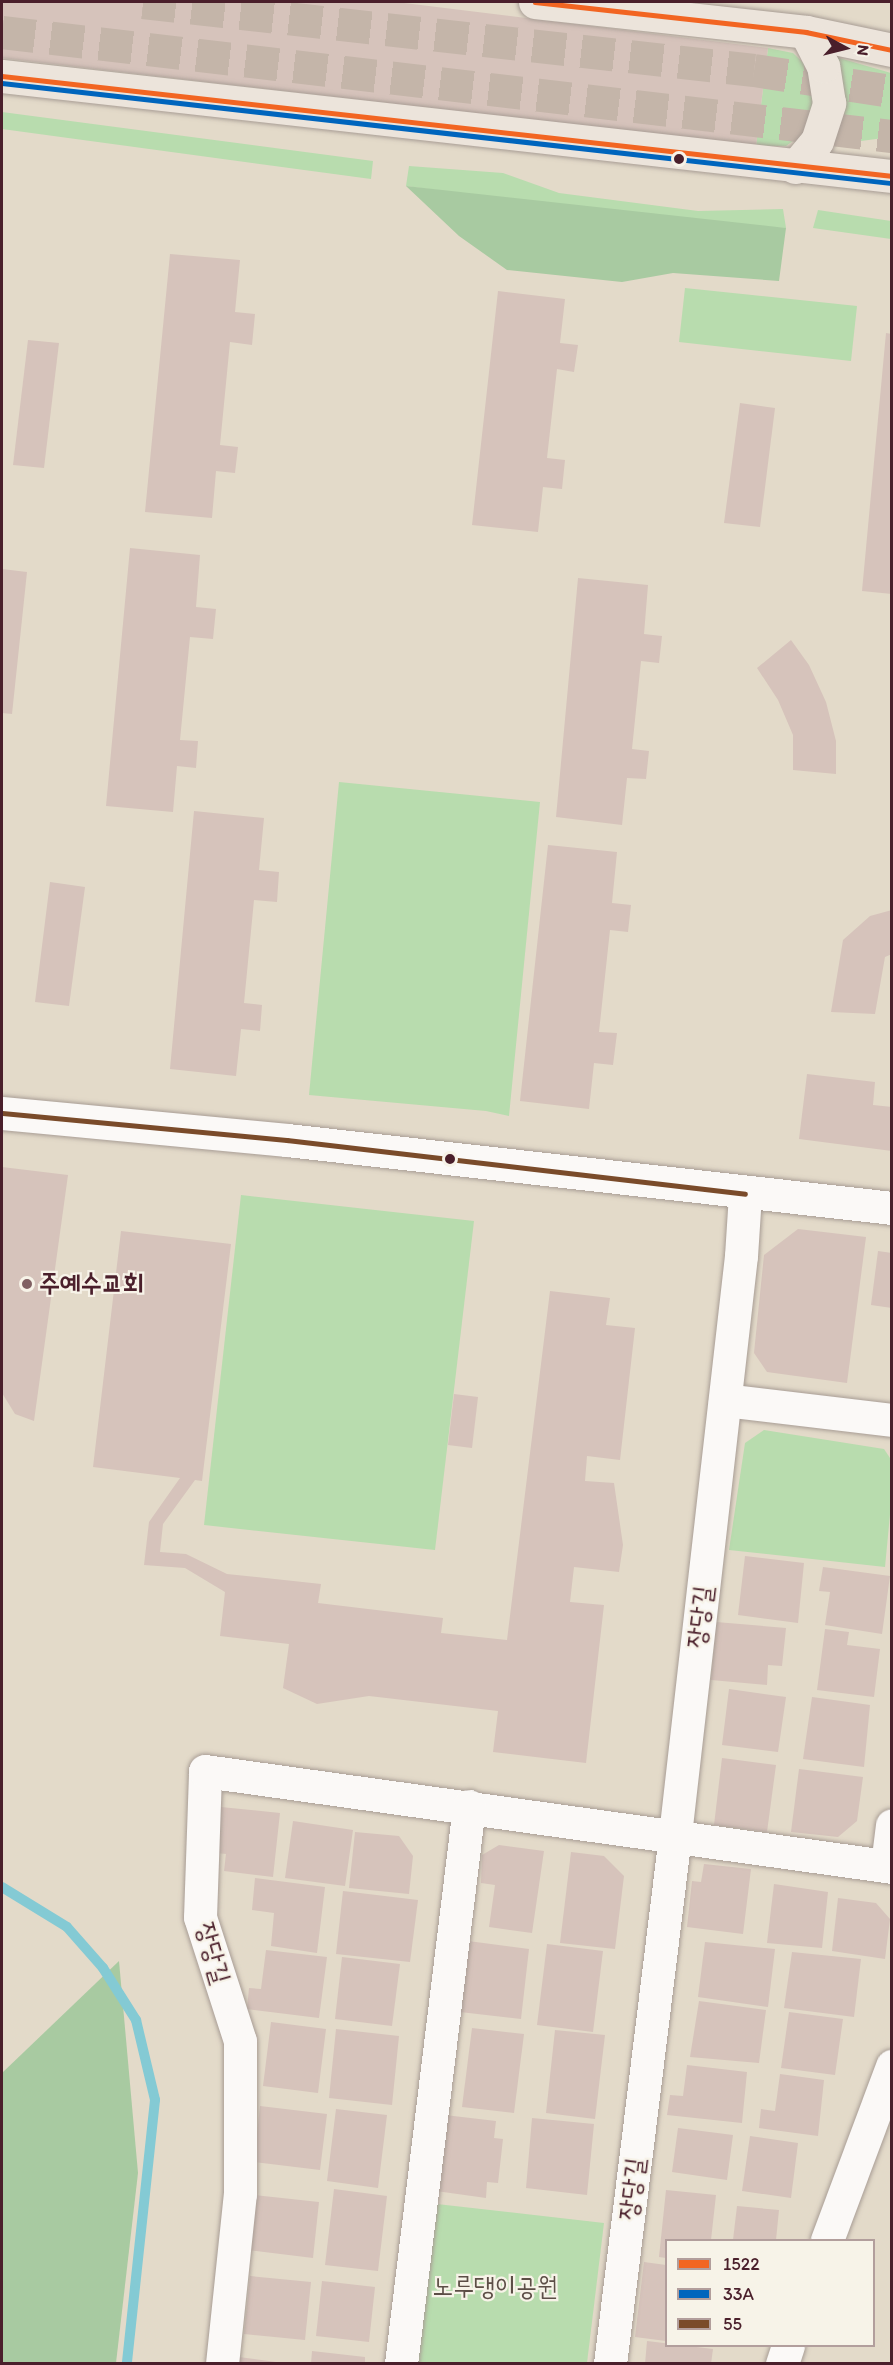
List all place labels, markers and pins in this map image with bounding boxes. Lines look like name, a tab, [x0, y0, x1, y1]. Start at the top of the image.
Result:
unlabelled marker	[673, 153, 685, 165]
unlabelled marker	[444, 1153, 456, 1165]
place label: 주예수교회	[39, 1268, 144, 1300]
marker: 주예수교회	[20, 1277, 34, 1291]

